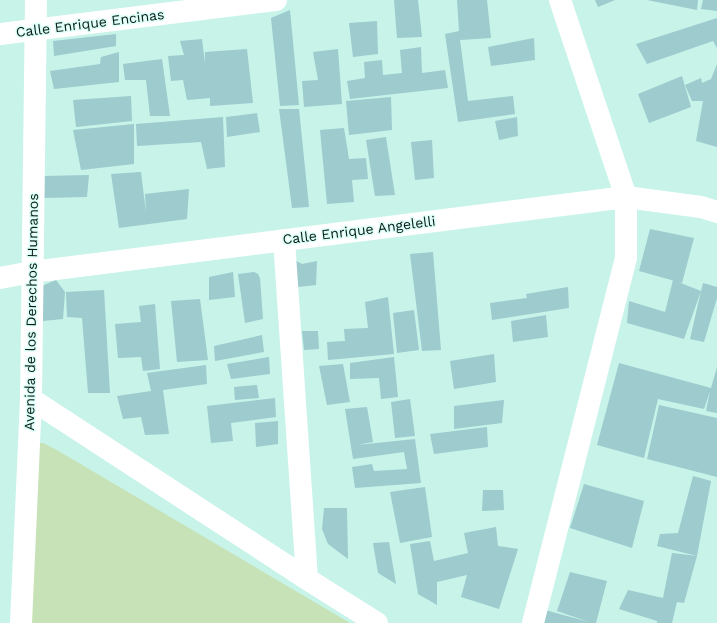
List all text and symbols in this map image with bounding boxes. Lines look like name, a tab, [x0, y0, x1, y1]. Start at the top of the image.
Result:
street label: Calle Enrique Encinas	[15, 6, 165, 40]
street label: Avenida de los Derechos Humanos	[21, 193, 41, 431]
street label: Calle Enrique Angelelli	[282, 213, 436, 247]

